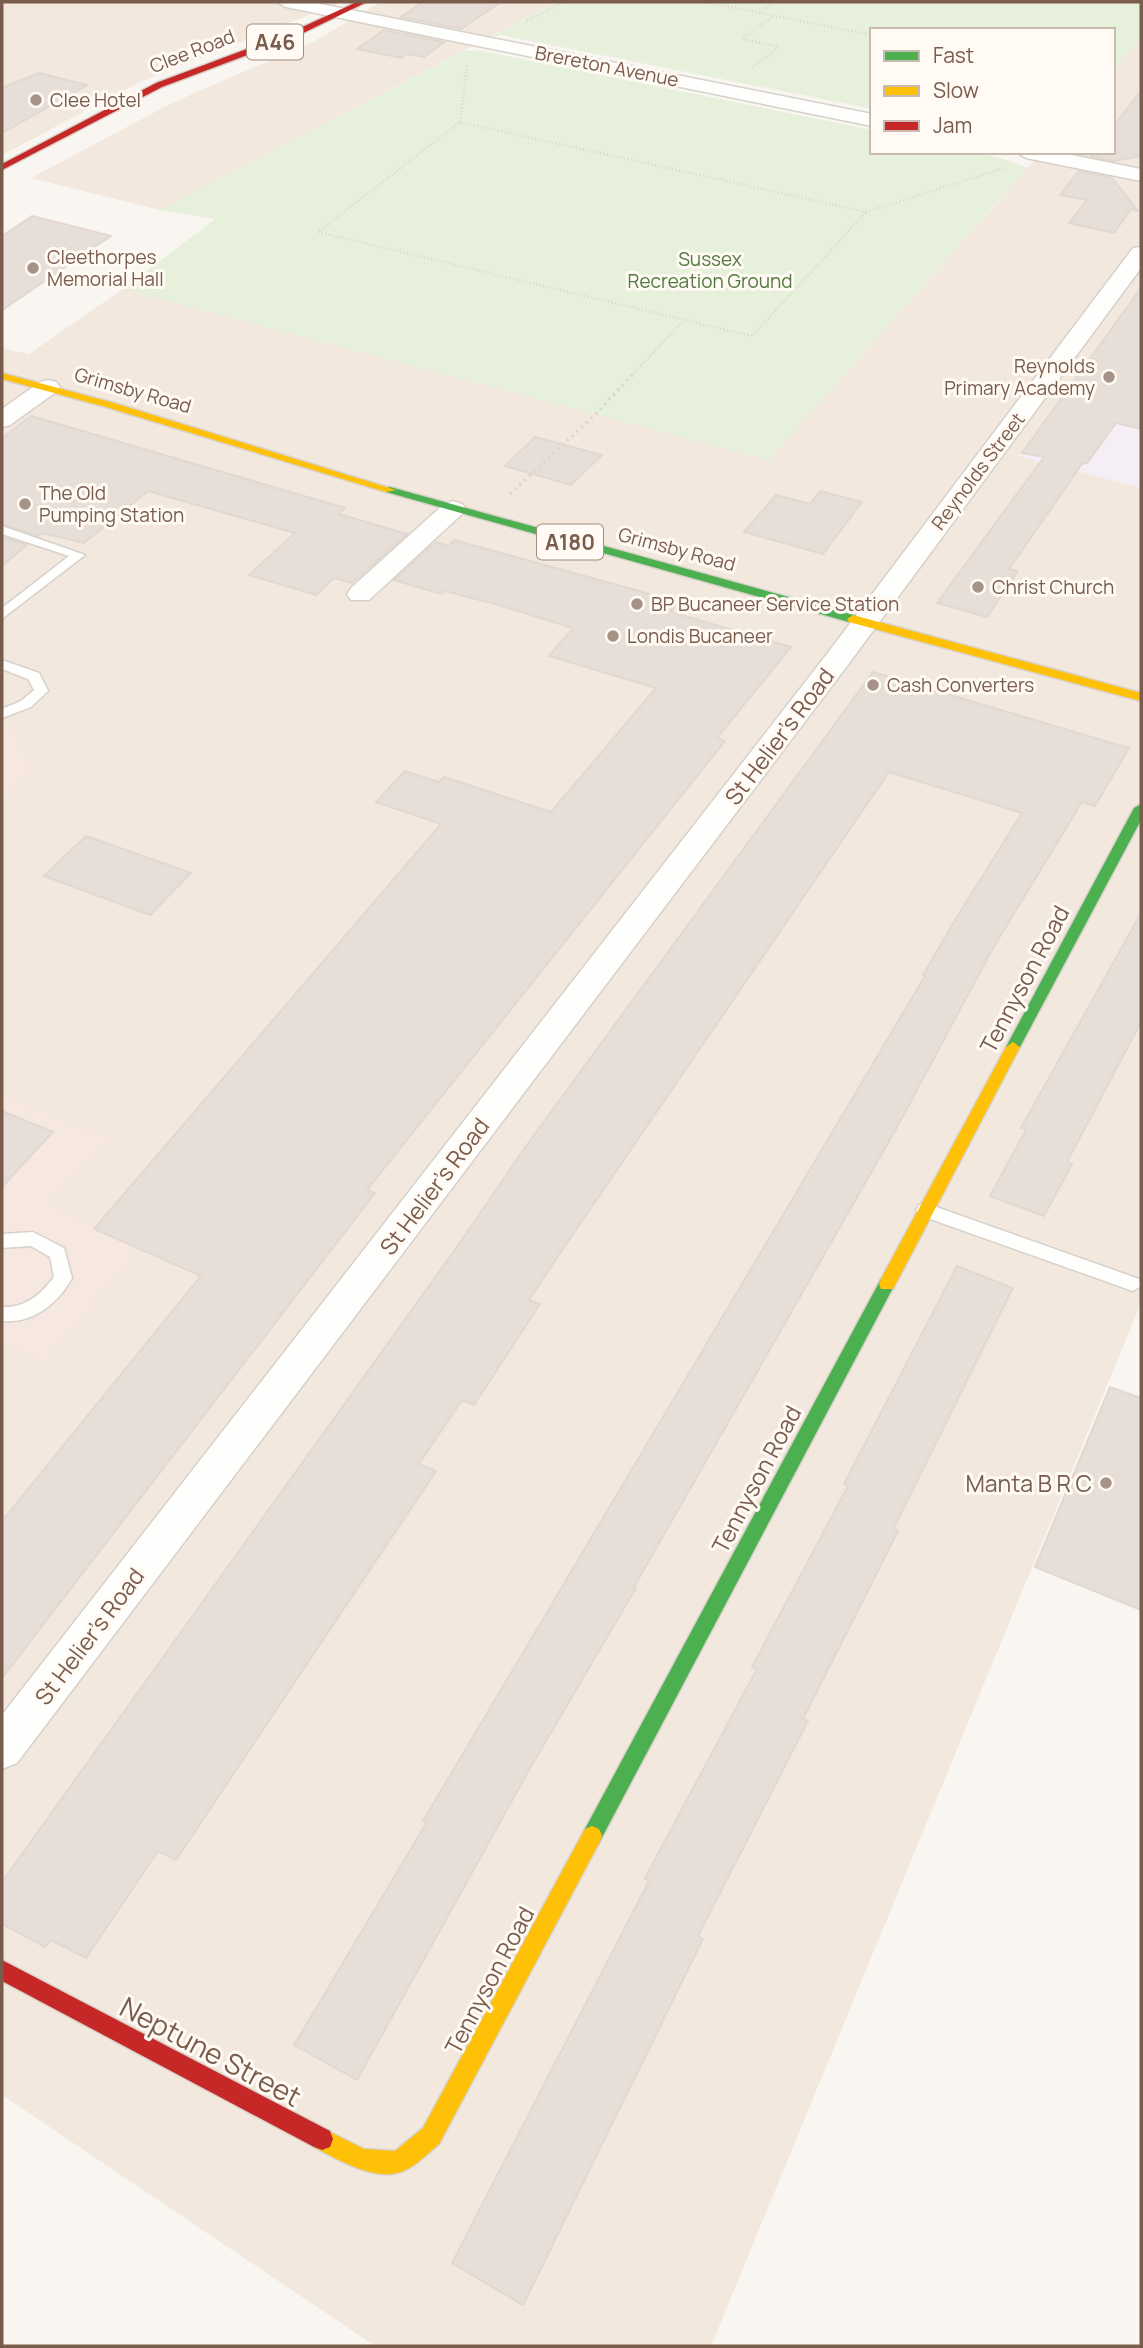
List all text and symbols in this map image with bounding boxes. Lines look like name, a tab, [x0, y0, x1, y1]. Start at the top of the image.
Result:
street label: Clee Road	[146, 23, 238, 79]
road number: A46	[247, 24, 303, 60]
legend	[870, 28, 1115, 154]
street label: Brereton Avenue	[533, 39, 681, 93]
text: Fast	[933, 41, 974, 69]
text: Slow	[933, 76, 979, 104]
place label: Clee Hotel	[50, 87, 141, 113]
marker: Clee Hotel	[28, 92, 44, 108]
text: Jam	[933, 111, 972, 139]
place label: Cleethorpes Memorial Hall	[47, 244, 164, 292]
park label: Sussex Recreation Ground	[627, 246, 793, 294]
marker: Cleethorpes Memorial Hall	[25, 260, 41, 276]
place label: Reynolds Primary Academy	[944, 353, 1095, 401]
street label: Grimsby Road	[72, 361, 194, 419]
marker: Reynolds Primary Academy	[1101, 369, 1117, 385]
street label: Reynolds Street	[925, 407, 1031, 535]
place label: The Old Pumping Station	[39, 480, 184, 528]
marker: The Old Pumping Station	[17, 496, 33, 512]
street label: Grimsby Road	[615, 521, 739, 577]
road number: A180	[537, 524, 603, 560]
place label: Christ Church	[992, 574, 1114, 600]
marker: Christ Church	[970, 579, 986, 595]
place label: BP Bucaneer Service Station	[651, 591, 899, 617]
marker: BP Bucaneer Service Station	[629, 596, 645, 612]
place label: Londis Bucaneer	[627, 623, 773, 649]
marker: Londis Bucaneer	[605, 628, 621, 644]
street label: St Helier's Road	[717, 661, 841, 811]
place label: Cash Converters	[887, 672, 1034, 698]
marker: Cash Converters	[865, 677, 881, 693]
street label: Tennyson Road	[972, 900, 1076, 1058]
street label: St Helier's Road	[372, 1111, 496, 1261]
street label: Tennyson Road	[704, 1400, 808, 1558]
place label: Manta B R C	[965, 1467, 1092, 1499]
marker: Manta B R C	[1098, 1475, 1114, 1491]
street label: St Helier's Road	[27, 1561, 151, 1711]
street label: Tennyson Road	[437, 1901, 541, 2059]
street label: Neptune Street	[114, 1987, 308, 2115]

